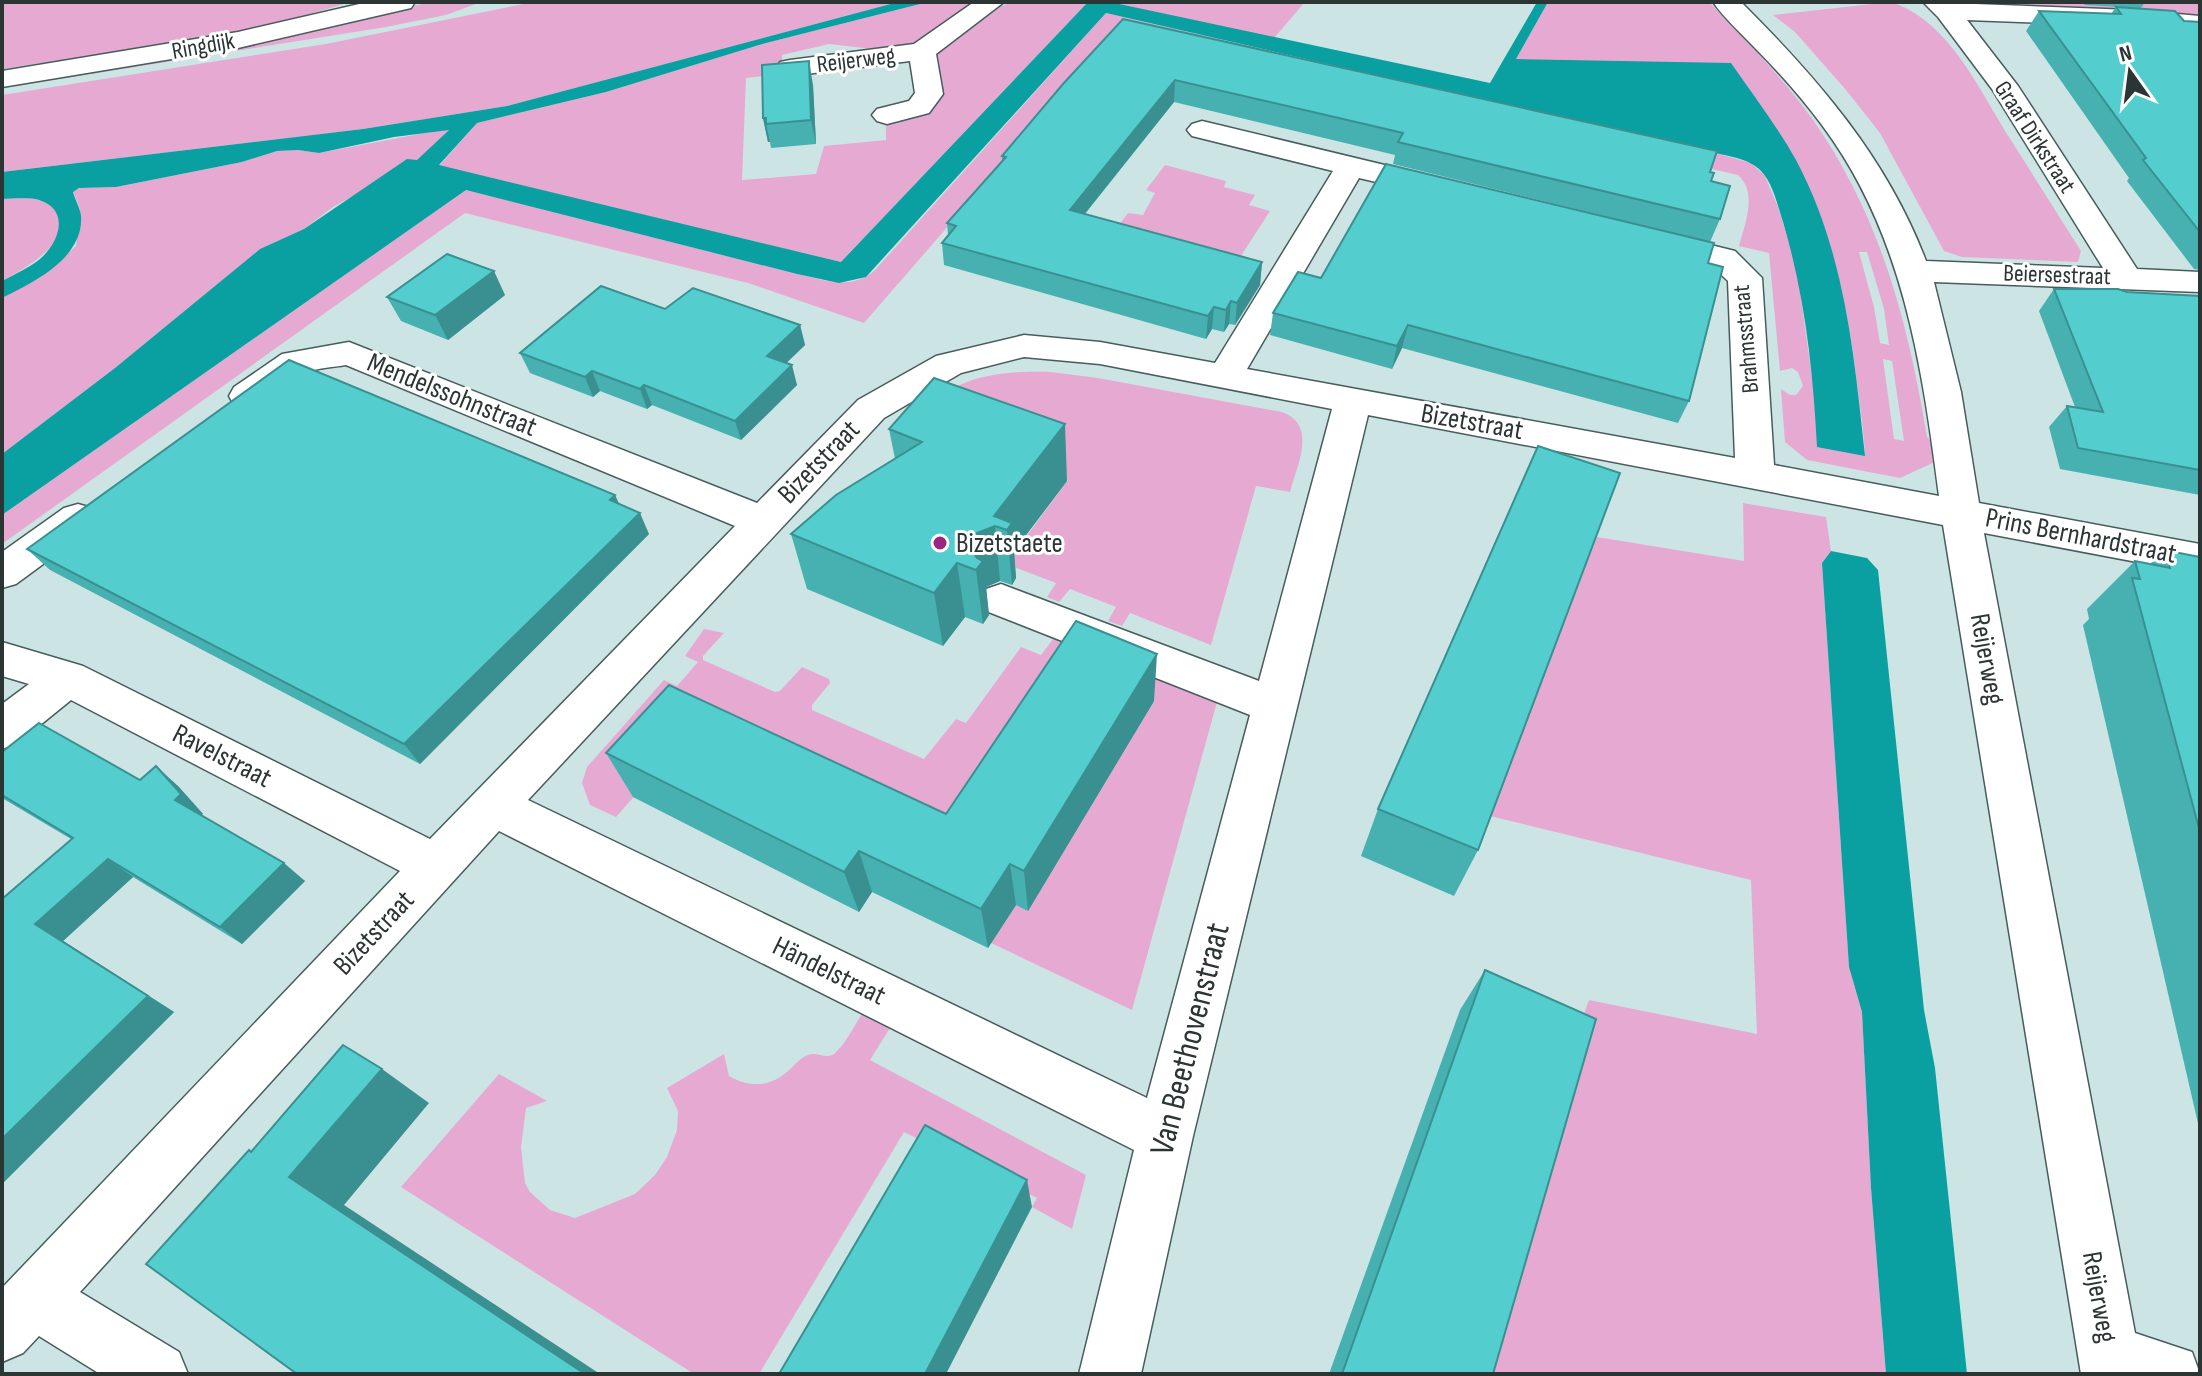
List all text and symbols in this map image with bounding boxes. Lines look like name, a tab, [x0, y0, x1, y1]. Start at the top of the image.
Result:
street label: Ringdijk	[169, 26, 237, 66]
north arrow	[2090, 32, 2170, 112]
text: N	[2117, 40, 2134, 69]
street label: Reijerweg	[815, 41, 897, 79]
street label: Graaf Dirkstraat	[1988, 75, 2082, 199]
street label: Beiersestraat	[2003, 259, 2111, 291]
street label: Brahmsstraat	[1727, 284, 1765, 394]
street label: Mendelssohnstraat	[363, 346, 541, 444]
street label: Bizetstraat	[1418, 397, 1526, 447]
street label: Bizetstraat	[771, 413, 867, 511]
street label: Prins Bernhardstraat	[1983, 501, 2179, 571]
place label: Bizetstaete	[956, 527, 1063, 560]
marker: Bizetstaete	[931, 534, 949, 552]
street label: Reijerweg	[1963, 611, 2011, 707]
street label: Ravelstraat	[167, 717, 277, 795]
street label: Bizetstraat	[327, 884, 421, 982]
street label: Van Beethovenstraat	[1141, 919, 1239, 1159]
street label: Händelstraat	[767, 930, 891, 1012]
street label: Reijerweg	[2075, 1249, 2123, 1345]

